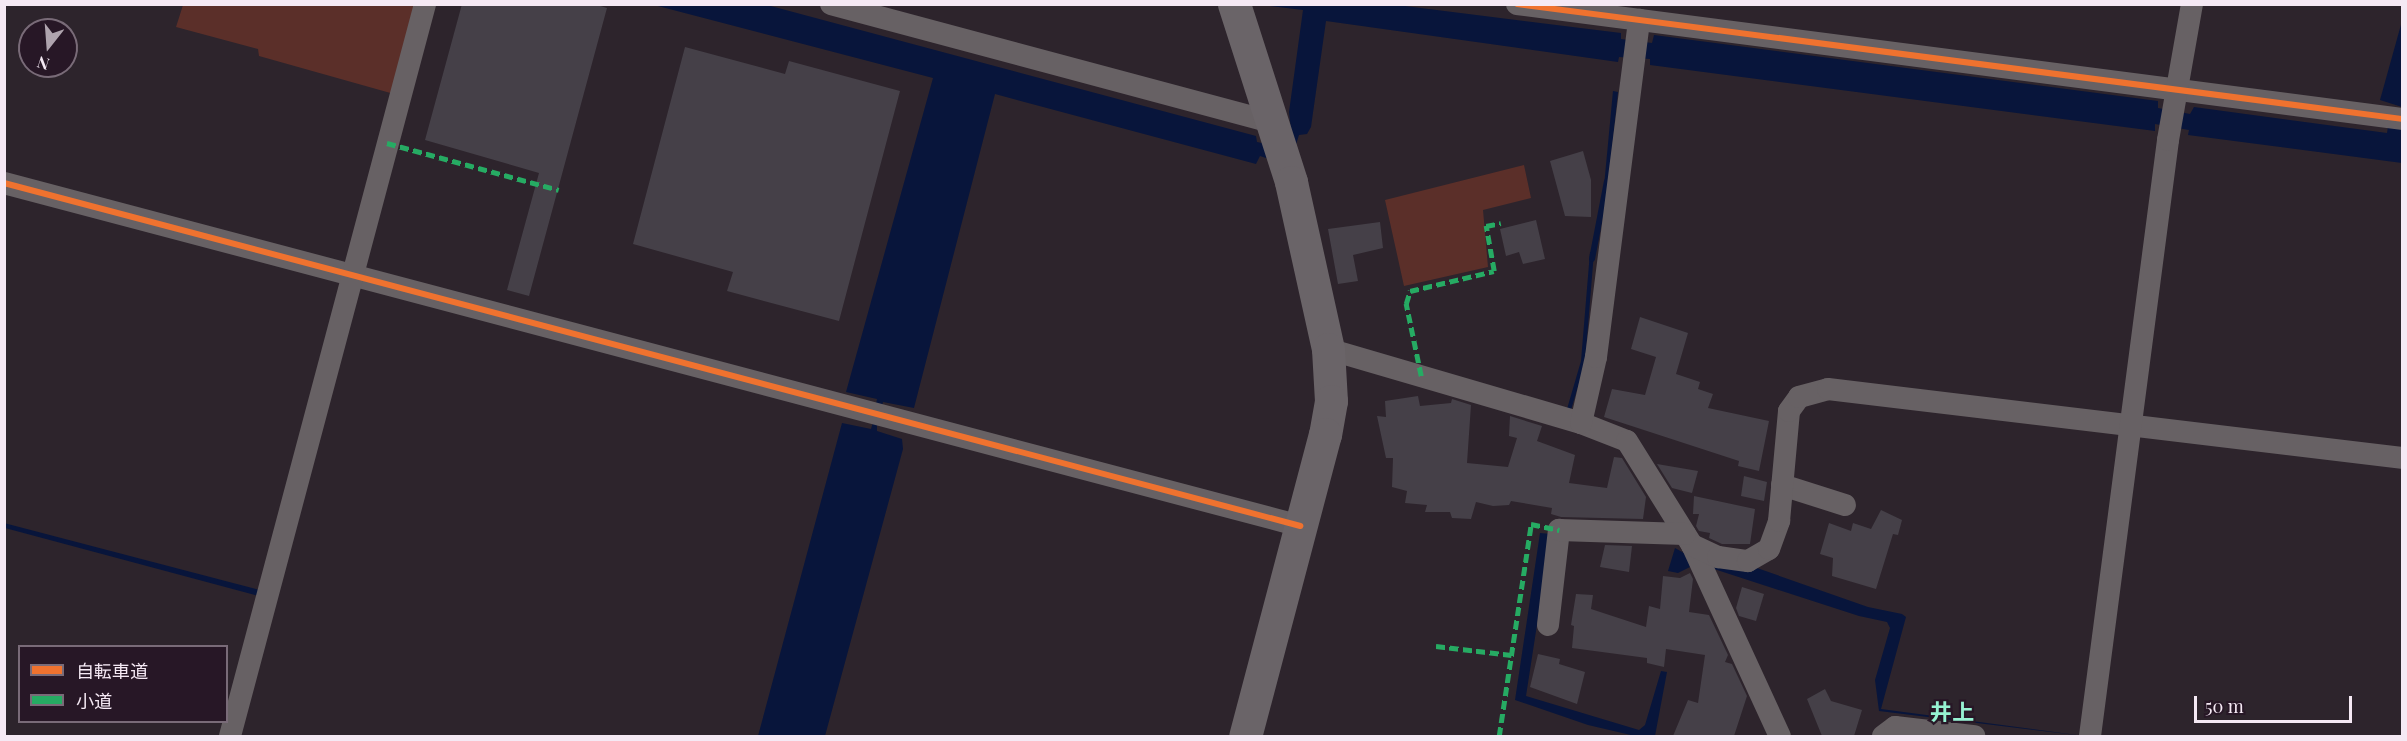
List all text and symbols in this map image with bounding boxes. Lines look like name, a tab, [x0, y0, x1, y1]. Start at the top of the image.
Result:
north arrow	[18, 18, 78, 78]
text: N	[35, 52, 52, 76]
legend	[18, 645, 228, 723]
text: 自転車道	[76, 659, 148, 683]
scale bar	[2197, 684, 2354, 722]
text: 小道	[76, 689, 112, 713]
text: 50 m	[2205, 694, 2244, 718]
district label: 井上	[1930, 699, 1974, 725]

